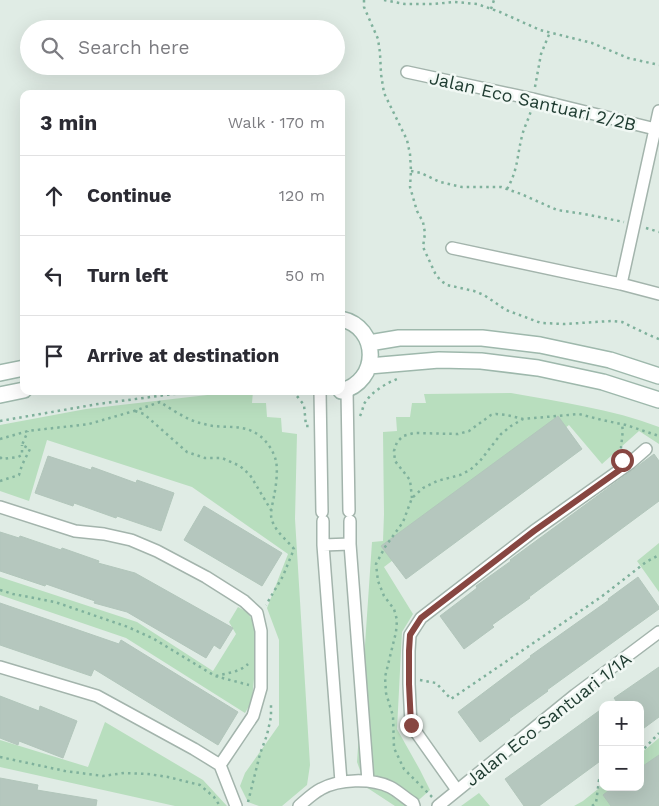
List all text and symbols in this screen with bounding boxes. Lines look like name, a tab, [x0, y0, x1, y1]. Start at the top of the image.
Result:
search box	[20, 20, 345, 75]
icon: search	[38, 34, 66, 62]
text: Search here	[78, 36, 189, 59]
street label: Jalan Eco Santuari 2/2B	[428, 67, 638, 135]
text: 3 min	[40, 110, 97, 135]
text: Walk · 170 m	[228, 113, 325, 132]
icon: ahead	[40, 182, 68, 210]
text: Continue	[87, 184, 171, 207]
text: 120 m	[279, 186, 325, 205]
icon: left	[40, 262, 68, 290]
text: Turn left	[87, 264, 168, 287]
text: 50 m	[285, 266, 325, 285]
icon: arrive	[40, 342, 68, 370]
text: Arrive at destination	[87, 344, 279, 367]
route start	[611, 449, 634, 472]
street label: Jalan Eco Santuari 1/1A	[461, 648, 635, 790]
map controls	[599, 701, 644, 791]
button: +	[599, 701, 644, 746]
route end	[400, 714, 423, 737]
button: −	[599, 746, 644, 791]

